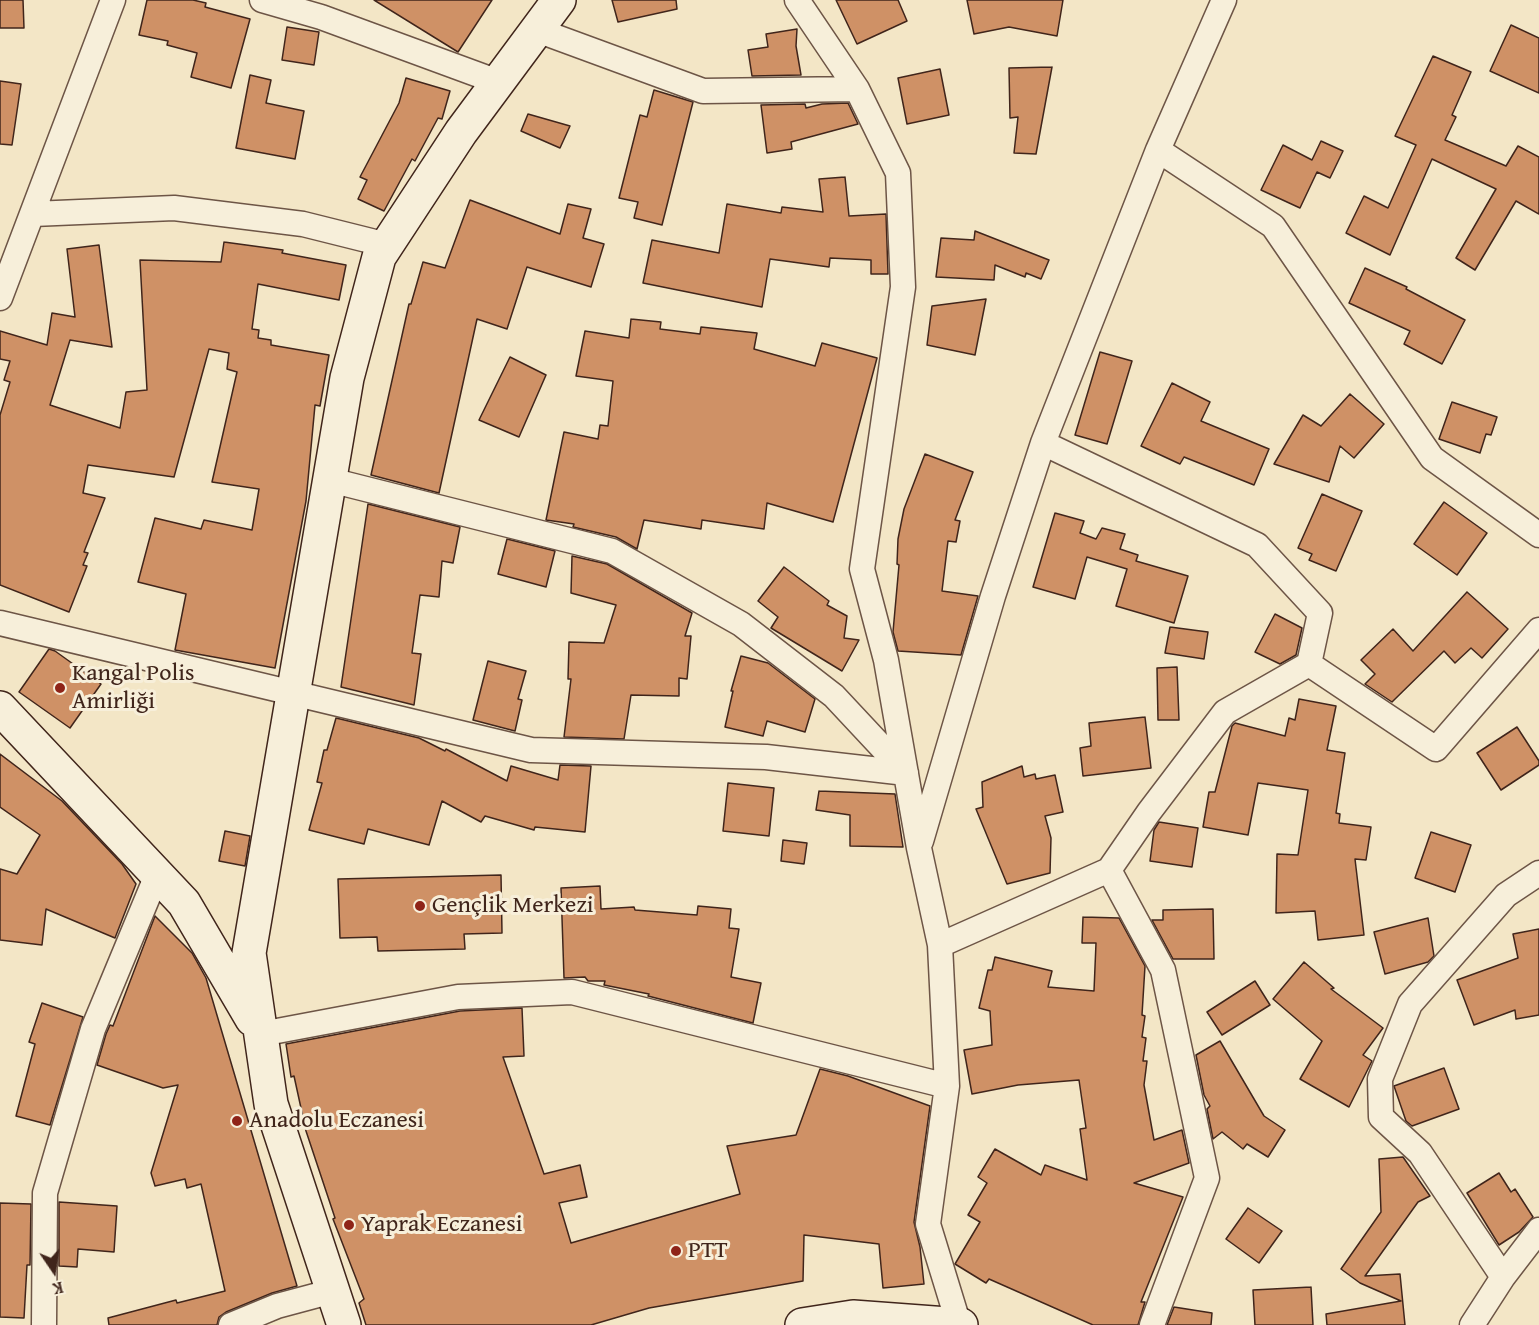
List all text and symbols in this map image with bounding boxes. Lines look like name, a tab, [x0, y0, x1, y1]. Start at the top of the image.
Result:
place label: Kangal Polis Amirliği	[72, 660, 194, 716]
marker: Kangal Polis Amirliği	[53, 681, 67, 695]
place label: Gençlik Merkezi	[432, 892, 594, 920]
marker: Gençlik Merkezi	[413, 899, 427, 913]
place label: Anadolu Eczanesi	[249, 1107, 424, 1135]
marker: Anadolu Eczanesi	[230, 1114, 244, 1128]
place label: Yaprak Eczanesi	[361, 1211, 522, 1239]
marker: Yaprak Eczanesi	[342, 1218, 356, 1232]
place label: PTT	[688, 1237, 728, 1265]
north arrow	[24, 1241, 84, 1301]
marker: PTT	[669, 1244, 683, 1258]
text: K	[50, 1276, 66, 1301]

